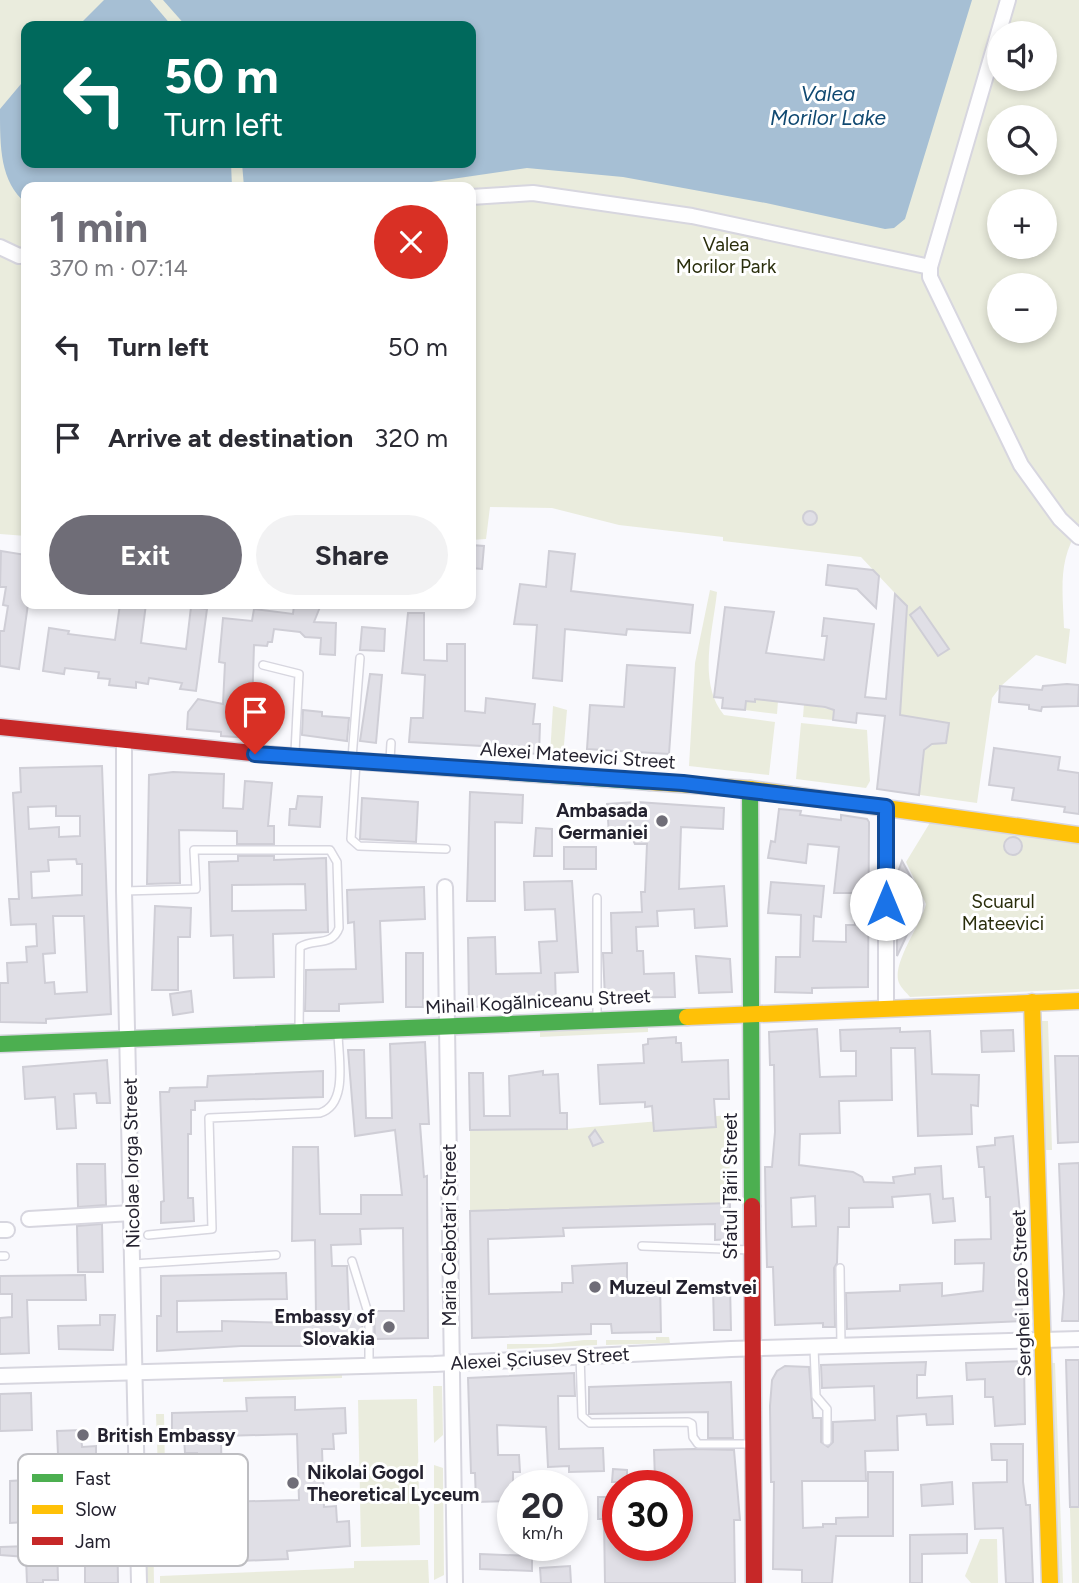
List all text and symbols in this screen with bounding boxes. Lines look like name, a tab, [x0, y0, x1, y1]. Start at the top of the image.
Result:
map controls	[987, 21, 1057, 343]
button: sound	[987, 21, 1057, 91]
text: 50 m	[164, 46, 279, 105]
icon: left	[49, 49, 140, 140]
water label: Valea Morilor Lake	[770, 81, 886, 130]
button: search	[987, 105, 1057, 175]
text: Turn left	[164, 106, 283, 144]
button: +	[987, 189, 1057, 259]
text: 1 min	[49, 202, 148, 253]
button: close	[374, 205, 448, 279]
park label: Valea Morilor Park	[676, 233, 777, 278]
text: 370 m · 07:14	[49, 254, 188, 282]
button: −	[987, 273, 1057, 343]
icon: left	[49, 328, 87, 366]
text: Turn left	[108, 331, 209, 363]
text: 50 m	[388, 331, 448, 363]
icon: arrive	[49, 419, 87, 457]
text: Arrive at destination	[108, 422, 353, 454]
text: 320 m	[374, 422, 448, 454]
button: Exit	[49, 515, 242, 595]
button: Share	[256, 515, 448, 595]
pin	[225, 682, 285, 754]
icon: arrive	[236, 693, 274, 731]
street label: Alexei Mateevici Street	[479, 737, 677, 774]
place label: Ambasada Germaniei	[556, 799, 648, 844]
marker: Ambasada Germaniei	[654, 813, 670, 829]
position arrow	[849, 867, 923, 941]
park label: Scuarul Mateevici	[962, 890, 1044, 935]
street label: Mihail Kogălniceanu Street	[425, 984, 651, 1019]
street label: Nicolae Iorga Street	[119, 1077, 144, 1249]
street label: Sfatul Țării Street	[719, 1112, 742, 1260]
street label: Maria Cebotari Street	[438, 1144, 461, 1326]
street label: Serghei Lazo Street	[1007, 1209, 1036, 1377]
place label: Muzeul Zemstvei	[609, 1276, 757, 1299]
marker: Muzeul Zemstvei	[587, 1279, 603, 1295]
place label: Embassy of Slovakia	[274, 1305, 376, 1350]
marker: Embassy of Slovakia	[381, 1319, 397, 1335]
street label: Alexei Șciusev Street	[450, 1342, 630, 1375]
place label: British Embassy	[97, 1424, 236, 1447]
marker: British Embassy	[75, 1427, 91, 1443]
legend	[18, 1454, 248, 1566]
place label: Nikolai Gogol Theoretical Lyceum	[307, 1461, 479, 1506]
text: Fast	[75, 1467, 111, 1490]
speed limit sign: 30	[602, 1470, 693, 1561]
marker: Nikolai Gogol Theoretical Lyceum	[285, 1475, 301, 1491]
text: 20	[521, 1485, 564, 1527]
text: Slow	[75, 1498, 117, 1521]
text: km/h	[522, 1522, 563, 1544]
text: Jam	[75, 1530, 111, 1553]

